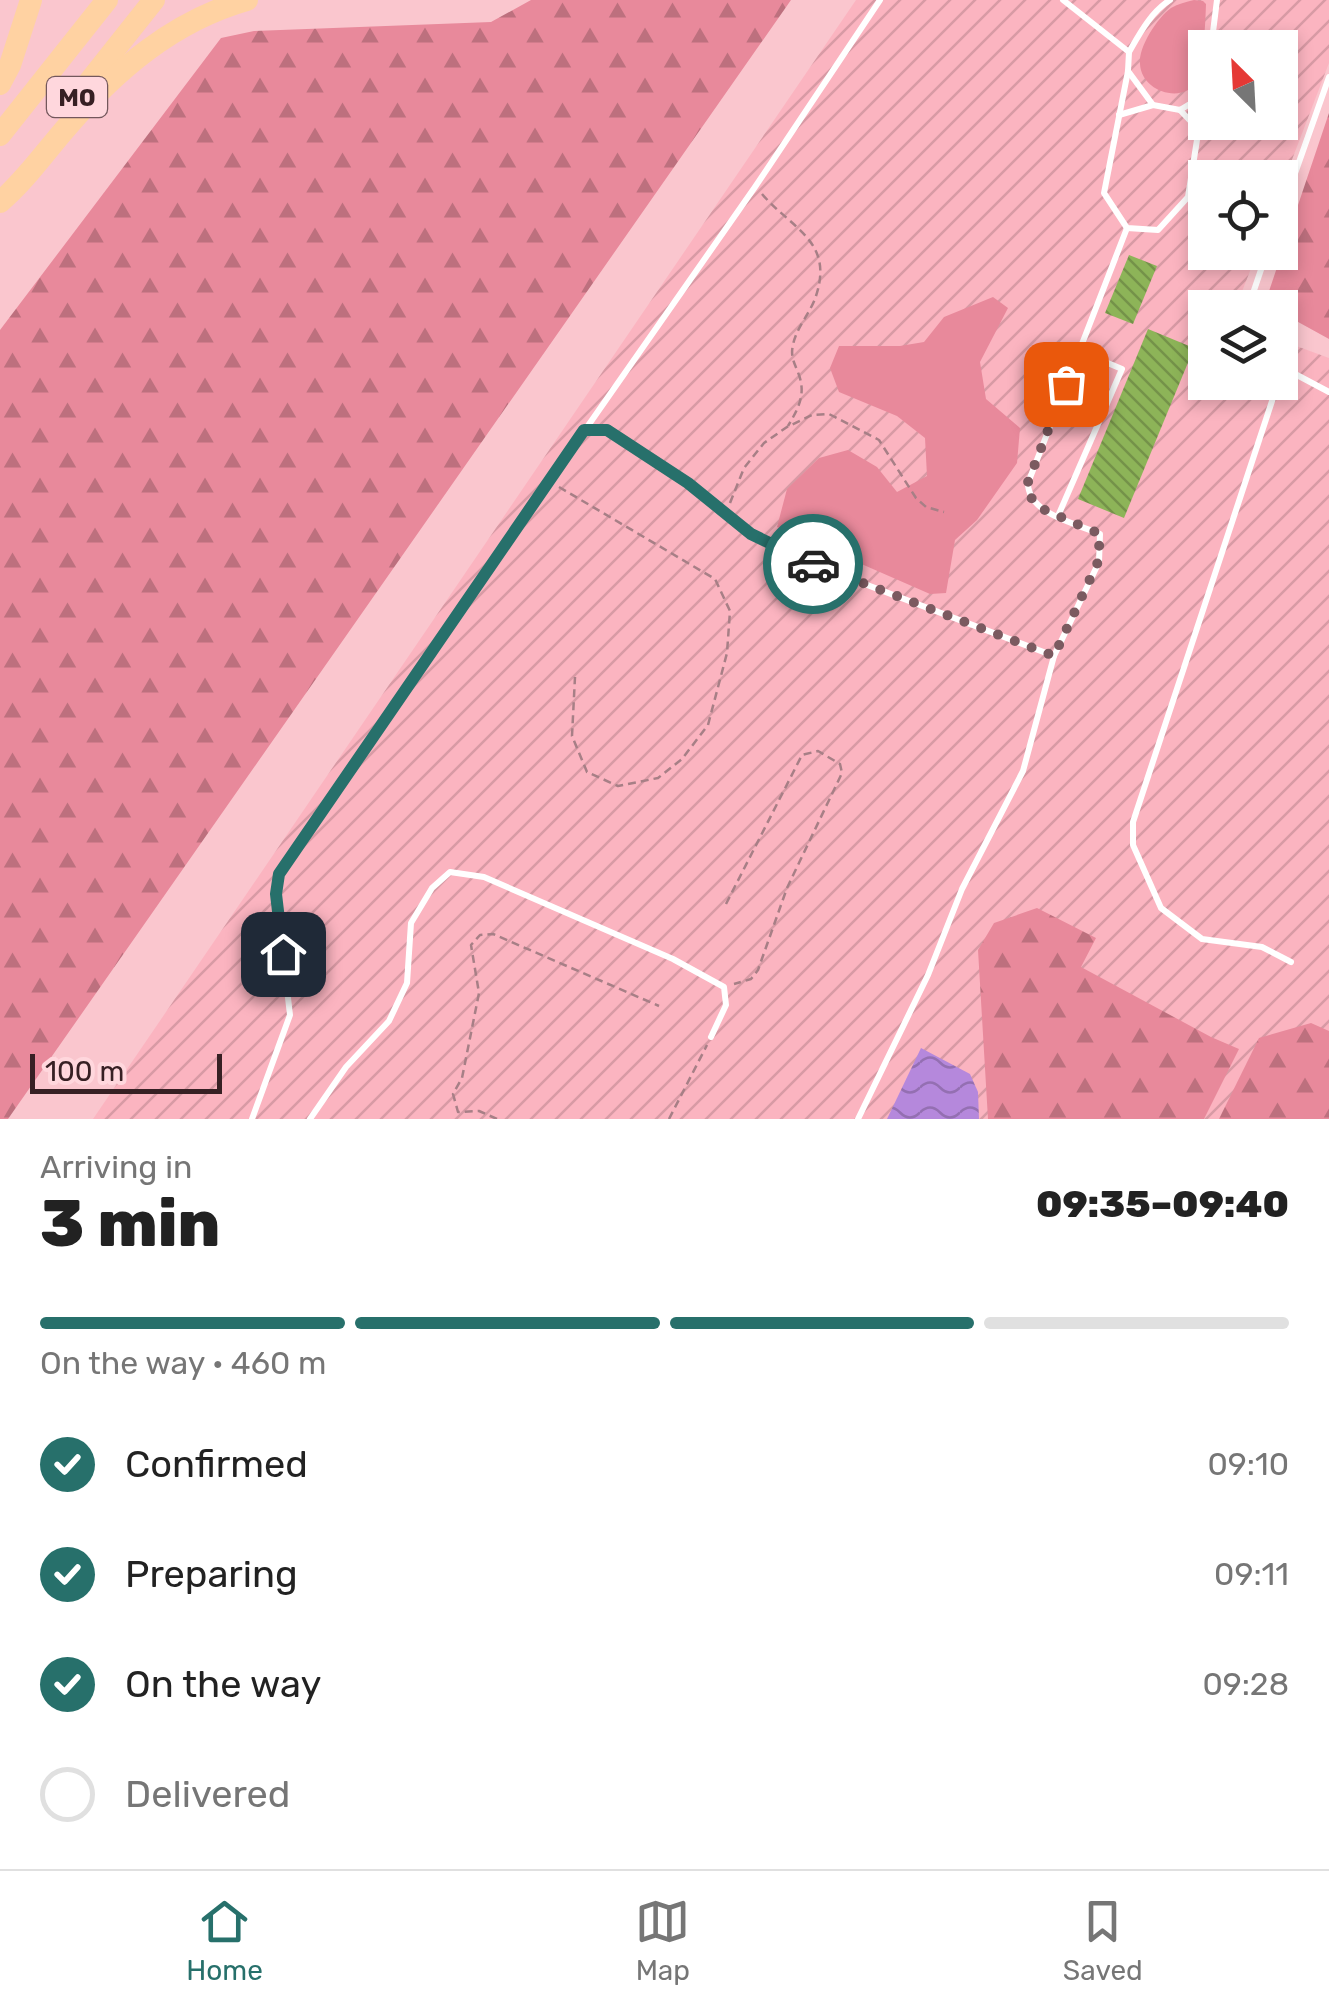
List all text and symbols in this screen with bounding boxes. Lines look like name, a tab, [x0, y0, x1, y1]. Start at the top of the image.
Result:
north arrow	[1188, 30, 1298, 140]
map controls	[1188, 30, 1298, 400]
road number: M0	[47, 77, 107, 117]
button: locate	[1188, 160, 1298, 270]
button: layers	[1188, 290, 1298, 400]
pin	[1024, 342, 1109, 427]
icon: bag	[1039, 357, 1094, 412]
courier	[763, 514, 863, 614]
icon: car	[786, 537, 841, 592]
pin	[241, 912, 326, 997]
icon: home	[256, 927, 311, 982]
scale bar	[30, 1049, 222, 1094]
text: 100 m	[45, 1055, 124, 1088]
text: Arriving in	[40, 1148, 192, 1186]
text: 09:35–09:40	[1036, 1181, 1289, 1227]
text: 3 min	[40, 1185, 220, 1262]
text: On the way · 460 m	[40, 1344, 327, 1382]
icon: check	[40, 1437, 95, 1492]
text: Confirmed	[125, 1441, 308, 1487]
text: 09:10	[1207, 1445, 1289, 1483]
icon: check	[40, 1547, 95, 1602]
text: Preparing	[125, 1551, 298, 1597]
text: 09:11	[1214, 1555, 1289, 1593]
icon: check	[40, 1657, 95, 1712]
text: On the way	[125, 1661, 321, 1707]
text: 09:28	[1202, 1665, 1289, 1703]
text: Delivered	[125, 1771, 290, 1817]
tab: Home	[186, 1894, 263, 1987]
tab: Map	[635, 1894, 690, 1987]
tab: Saved	[1063, 1894, 1143, 1987]

